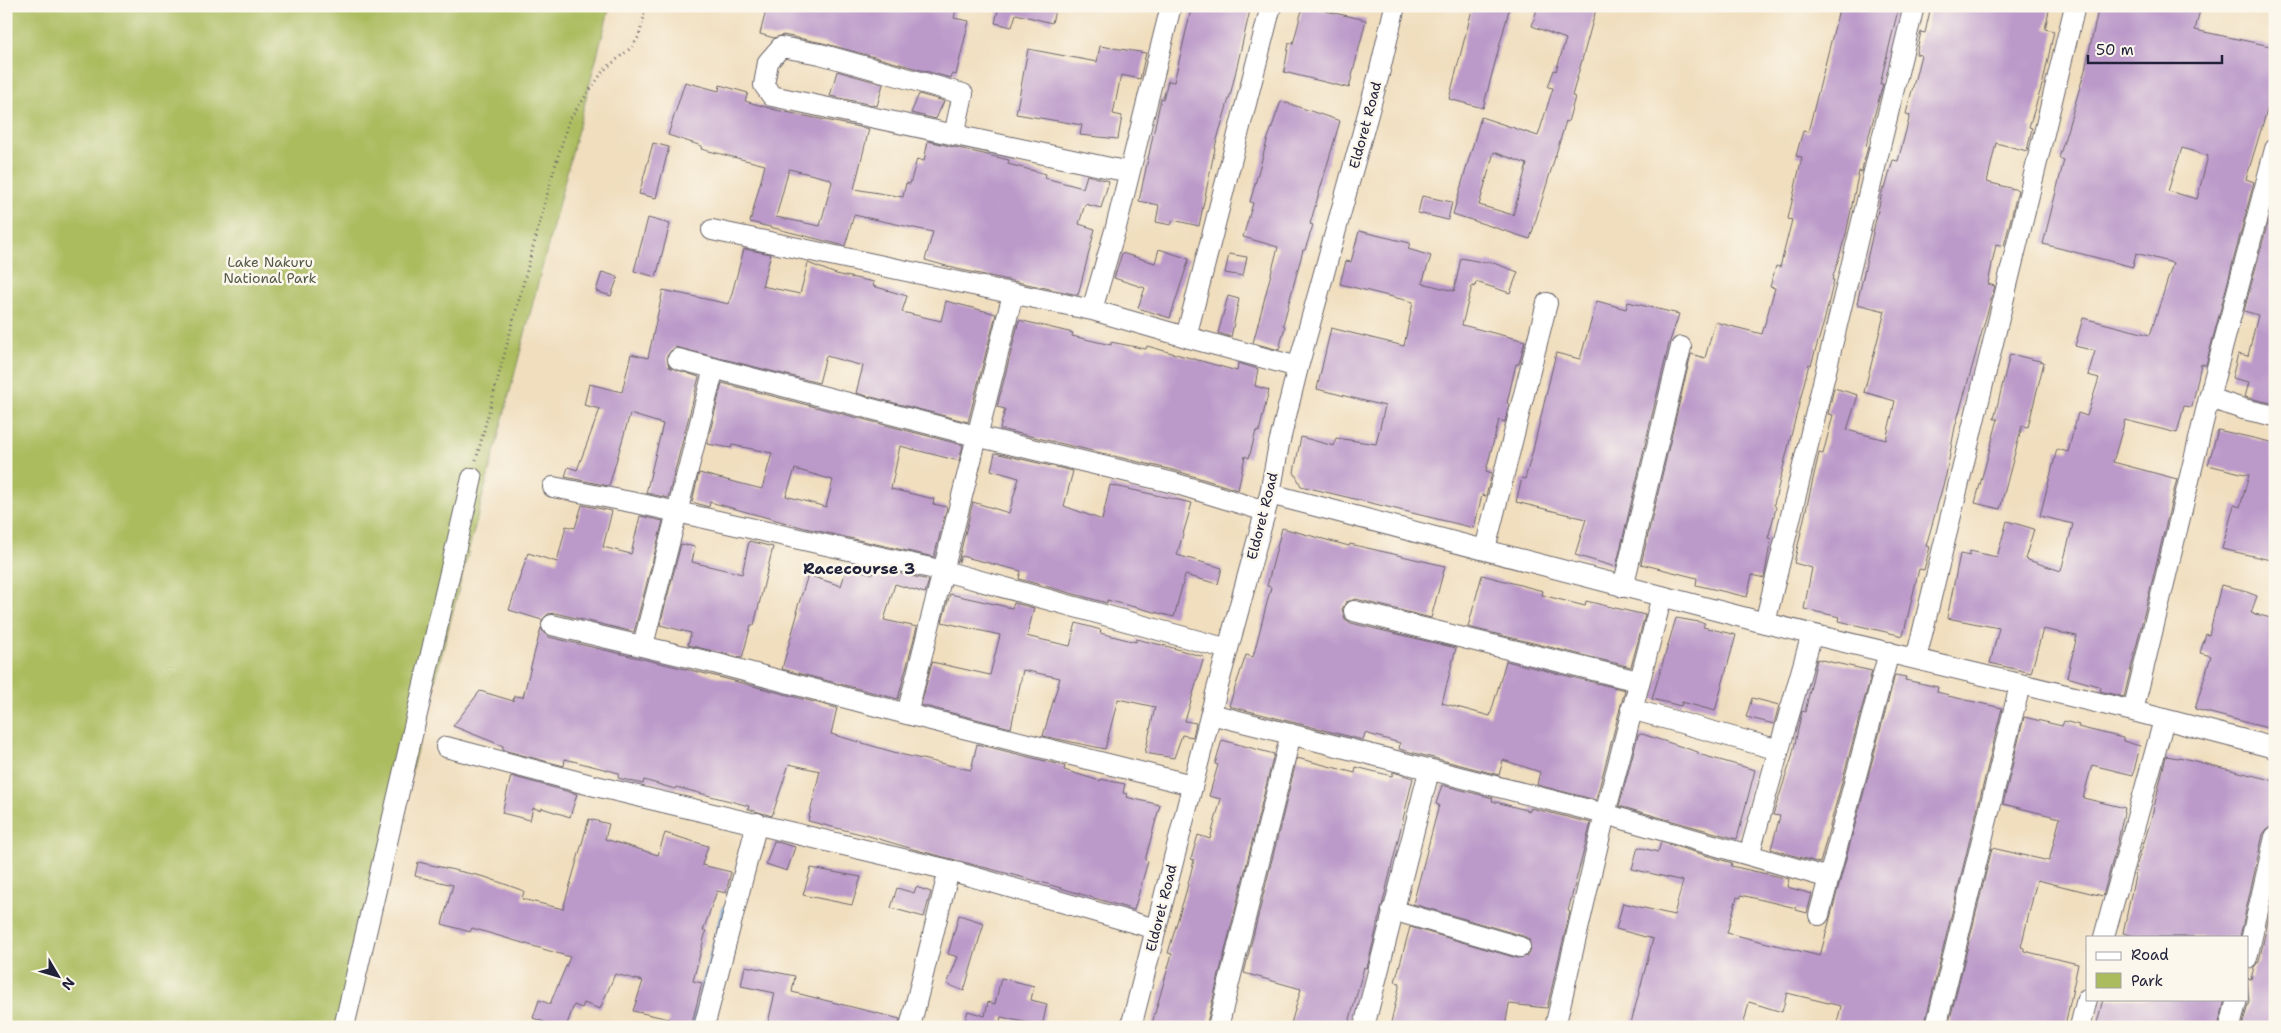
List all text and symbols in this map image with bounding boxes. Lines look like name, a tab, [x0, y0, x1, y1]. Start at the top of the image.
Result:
scale bar	[2088, 32, 2222, 64]
text: 50 m	[2096, 40, 2134, 60]
street label: Eldoret Road	[1345, 79, 1385, 170]
park label: Lake Nakuru National Park	[223, 253, 317, 287]
street label: Eldoret Road	[1242, 470, 1282, 561]
district label: Racecourse 3	[803, 558, 915, 579]
street label: Eldoret Road	[1141, 862, 1181, 953]
legend	[2086, 936, 2248, 1000]
text: Road	[2131, 945, 2169, 965]
north arrow	[32, 950, 82, 1000]
text: Park	[2131, 971, 2163, 991]
text: N	[58, 974, 79, 994]

